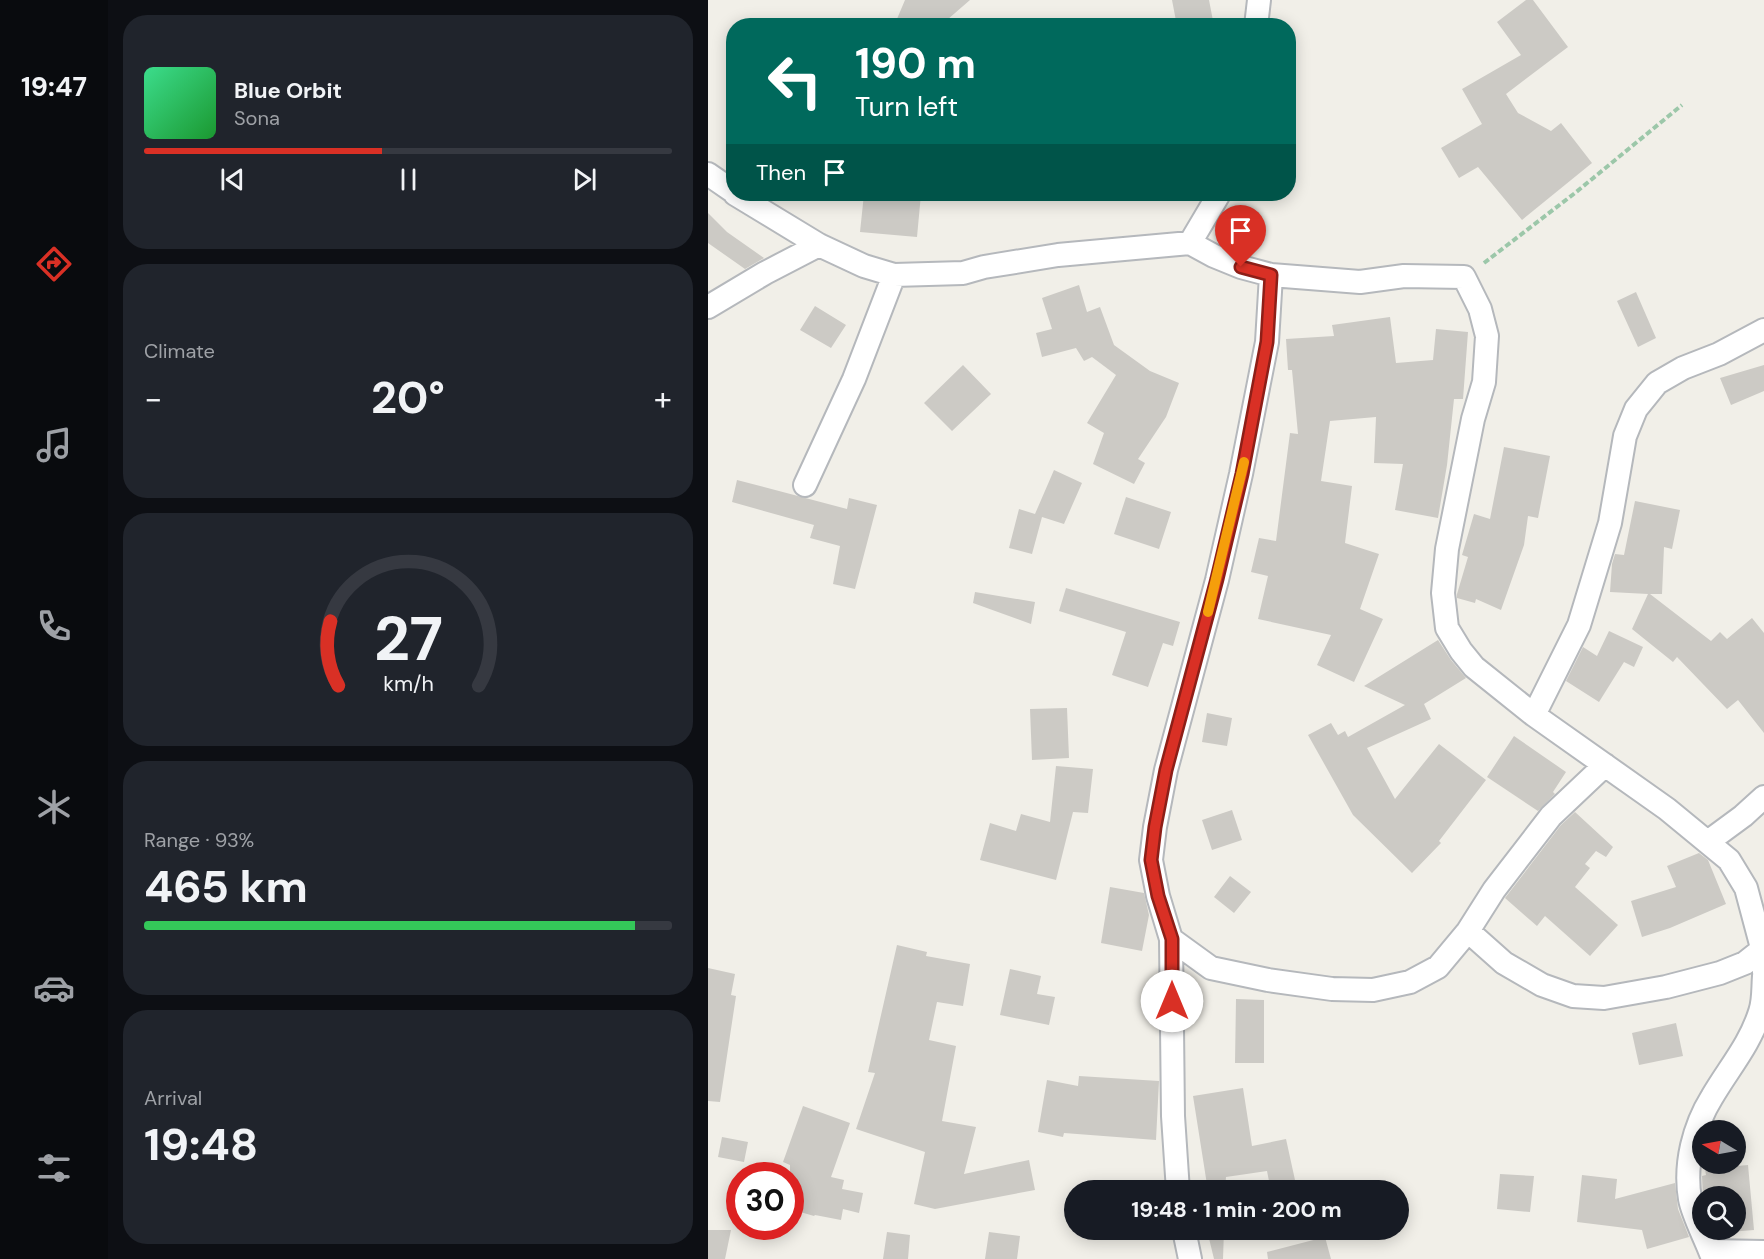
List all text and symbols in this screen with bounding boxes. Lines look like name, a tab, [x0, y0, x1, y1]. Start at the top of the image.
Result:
text: 190 m	[855, 36, 976, 91]
icon: left	[756, 42, 834, 120]
text: 19:47	[21, 69, 87, 104]
text: Blue Orbit	[234, 76, 342, 105]
text: Turn left	[855, 89, 958, 124]
text: Sona	[234, 105, 280, 131]
icon: arrive	[818, 156, 851, 189]
text: Then	[756, 158, 806, 187]
icon: previous	[216, 163, 249, 196]
icon: pause	[392, 163, 425, 196]
icon: next	[568, 163, 601, 196]
pin	[1215, 205, 1266, 267]
icon: arrive	[1224, 214, 1257, 247]
icon: directions	[33, 243, 75, 285]
text: Climate	[144, 338, 215, 364]
text: 20°	[371, 368, 445, 427]
text: −	[144, 377, 162, 420]
text: +	[654, 377, 672, 420]
icon: music	[33, 424, 75, 466]
text: 27	[373, 599, 443, 680]
icon: phone	[33, 605, 75, 647]
text: km/h	[383, 671, 433, 699]
icon: climate	[33, 786, 75, 828]
text: Range · 93%	[144, 827, 254, 853]
text: 465 km	[144, 857, 308, 916]
icon: car	[33, 967, 75, 1009]
position arrow	[1140, 969, 1204, 1033]
text: Arrival	[144, 1085, 202, 1111]
text: 19:48	[144, 1115, 258, 1174]
north arrow	[1692, 1120, 1746, 1174]
map controls	[1692, 1120, 1746, 1240]
icon: filters	[33, 1147, 75, 1189]
speed limit sign: 30	[726, 1162, 804, 1240]
button: search	[1692, 1186, 1746, 1240]
text: 19:48 · 1 min · 200 m	[1131, 1195, 1342, 1224]

